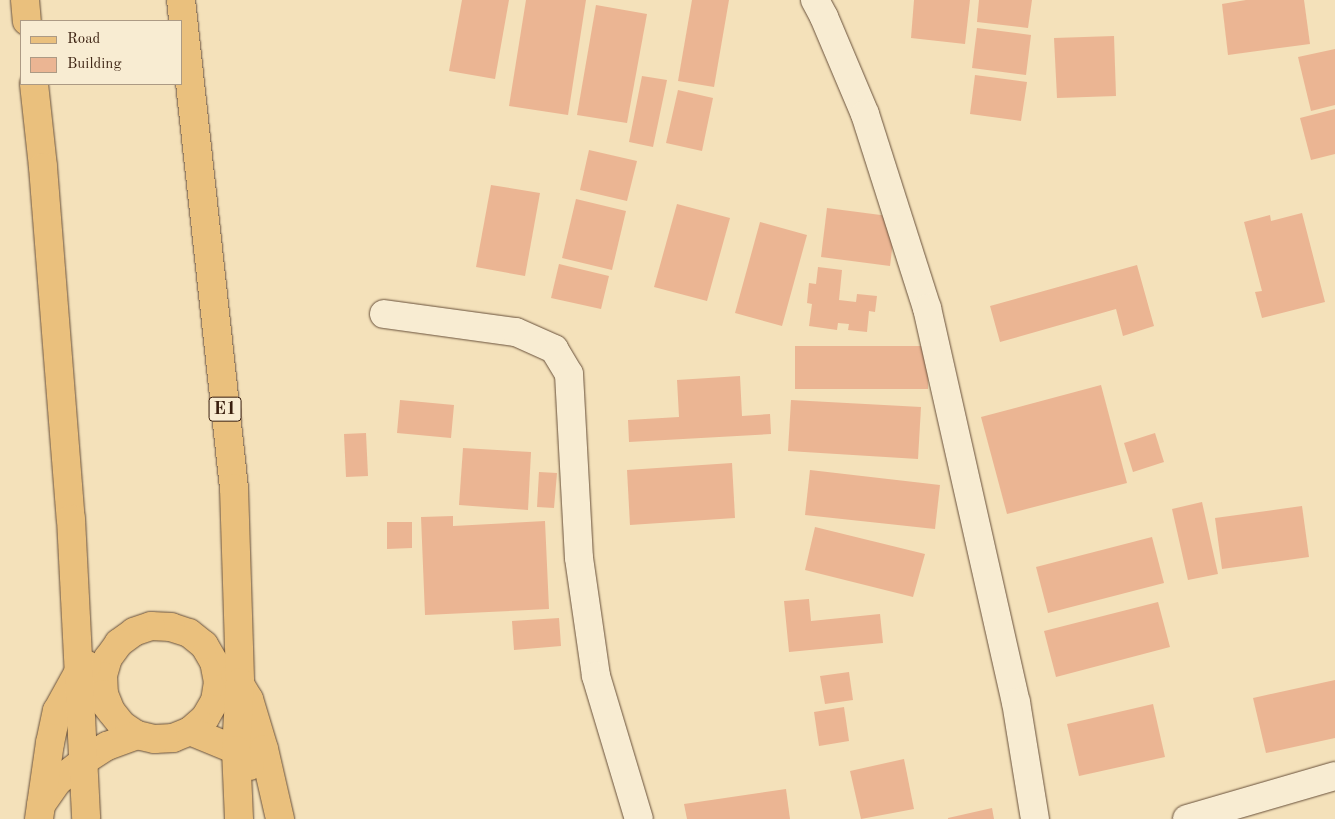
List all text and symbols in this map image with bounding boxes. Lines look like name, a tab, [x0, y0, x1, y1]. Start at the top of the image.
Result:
legend	[20, 20, 182, 85]
text: Road	[67, 32, 100, 47]
text: Building	[67, 57, 122, 72]
road number: E1	[208, 394, 242, 424]

